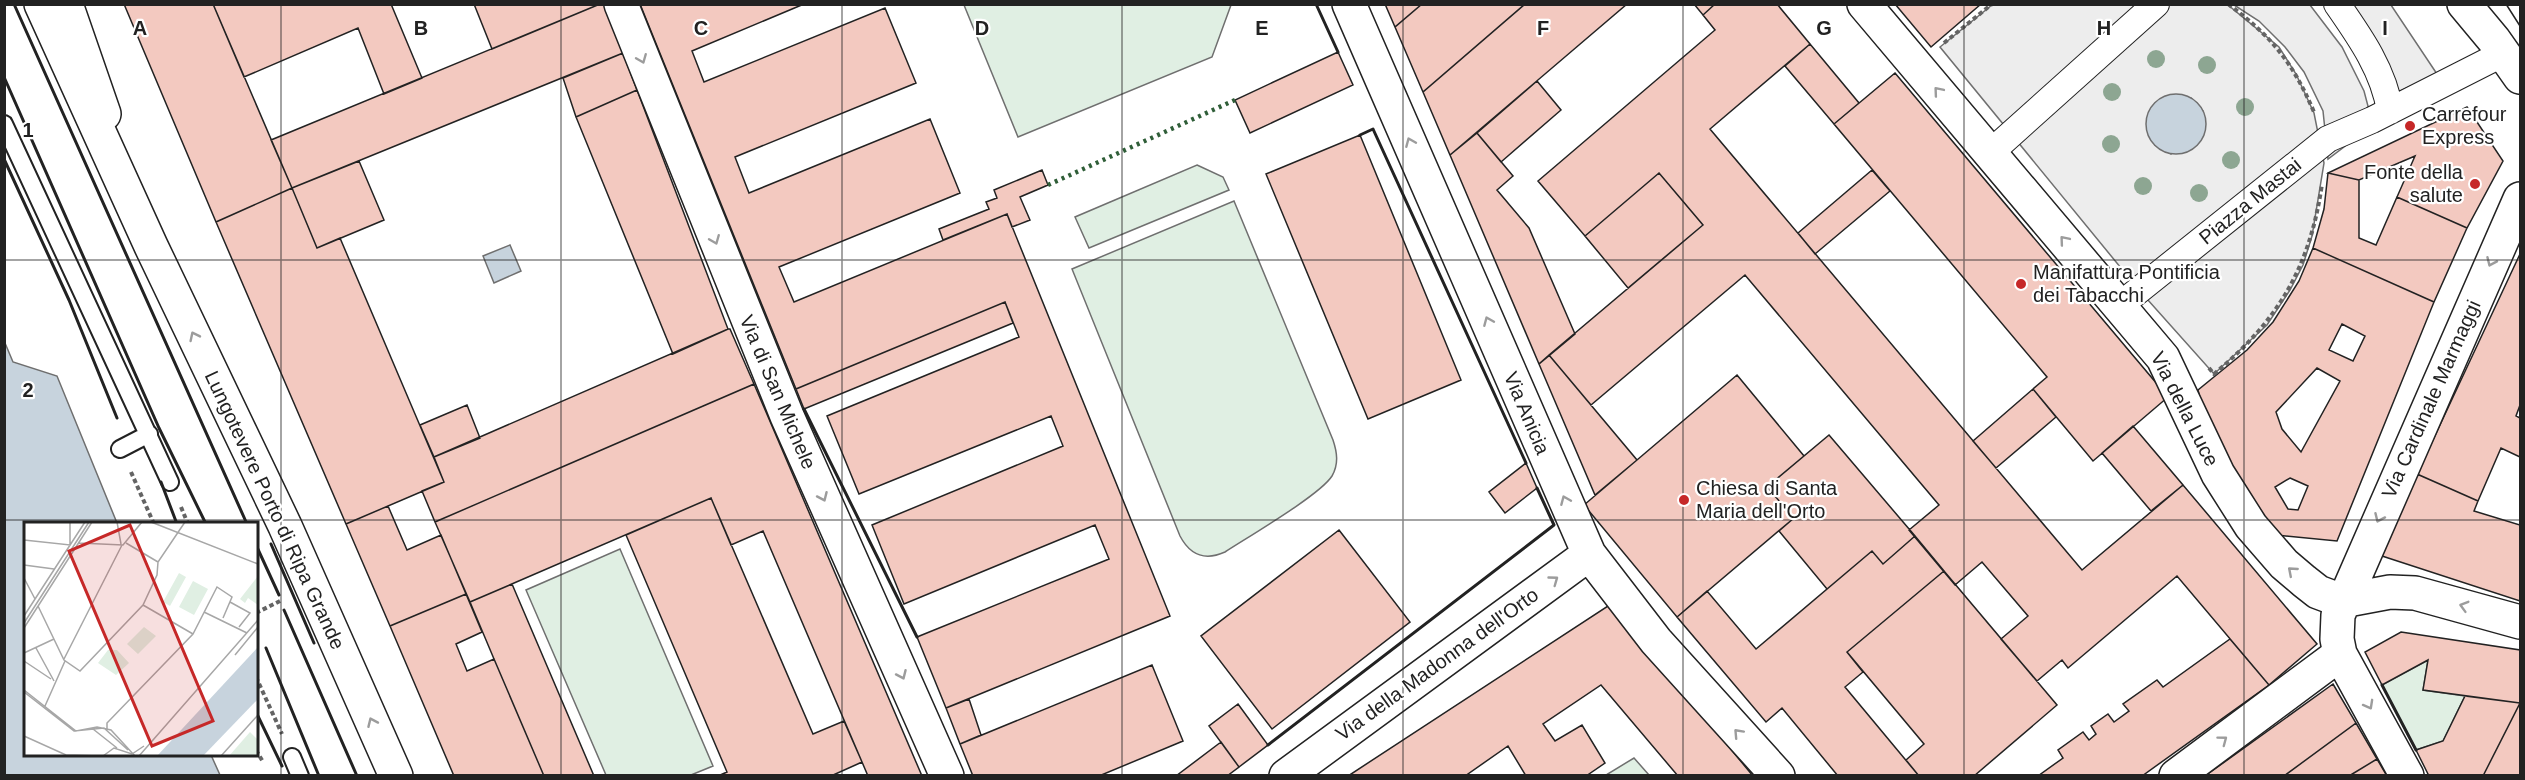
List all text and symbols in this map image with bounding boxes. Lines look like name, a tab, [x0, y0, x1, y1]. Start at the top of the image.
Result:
text: A	[133, 17, 147, 39]
text: B	[414, 17, 428, 39]
text: C	[694, 17, 708, 39]
text: D	[975, 17, 989, 39]
text: E	[1255, 17, 1269, 39]
text: F	[1537, 17, 1549, 39]
text: G	[1816, 17, 1832, 39]
text: H	[2097, 17, 2111, 39]
text: I	[2382, 17, 2388, 39]
one-way arrow	[635, 52, 647, 63]
one-way arrow	[1934, 87, 1945, 98]
place label: Carrefour Express	[2422, 103, 2507, 148]
text: 1	[22, 119, 34, 141]
marker: Carrefour Express	[2403, 119, 2417, 133]
one-way arrow	[1405, 138, 1417, 149]
street label: Piazza Mastai	[2195, 153, 2305, 249]
place label: Fonte della salute	[2364, 161, 2464, 206]
marker: Fonte della salute	[2468, 177, 2482, 191]
one-way arrow	[708, 233, 720, 244]
one-way arrow	[2060, 236, 2071, 247]
one-way arrow	[2486, 256, 2498, 267]
place label: Manifattura Pontificia dei Tabacchi	[2033, 261, 2221, 306]
marker: Manifattura Pontificia dei Tabacchi	[2014, 277, 2028, 291]
street label: Via Cardinale Marmaggi	[2377, 297, 2485, 501]
street label: Via di San Michele	[736, 312, 820, 472]
one-way arrow	[1483, 317, 1495, 328]
one-way arrow	[189, 331, 201, 342]
street label: Via della Luce	[2147, 348, 2223, 470]
street label: Lungotevere Porto di Ripa Grande	[201, 367, 349, 653]
street label: Via Anicia	[1500, 368, 1555, 458]
text: 2	[22, 379, 34, 401]
place label: Chiesa di Santa Maria dell'Orto	[1696, 477, 1838, 522]
one-way arrow	[815, 491, 827, 502]
marker: Chiesa di Santa Maria dell'Orto	[1677, 493, 1691, 507]
one-way arrow	[1560, 495, 1572, 506]
one-way arrow	[2374, 512, 2386, 523]
inset map	[24, 522, 258, 756]
one-way arrow	[2288, 567, 2299, 578]
one-way arrow	[1547, 576, 1558, 587]
street label: Via della Madonna dell'Orto	[1332, 583, 1542, 745]
one-way arrow	[2459, 601, 2470, 613]
one-way arrow	[895, 669, 907, 680]
one-way arrow	[2362, 699, 2373, 709]
one-way arrow	[368, 718, 380, 729]
one-way arrow	[1734, 729, 1745, 740]
one-way arrow	[2216, 737, 2227, 748]

